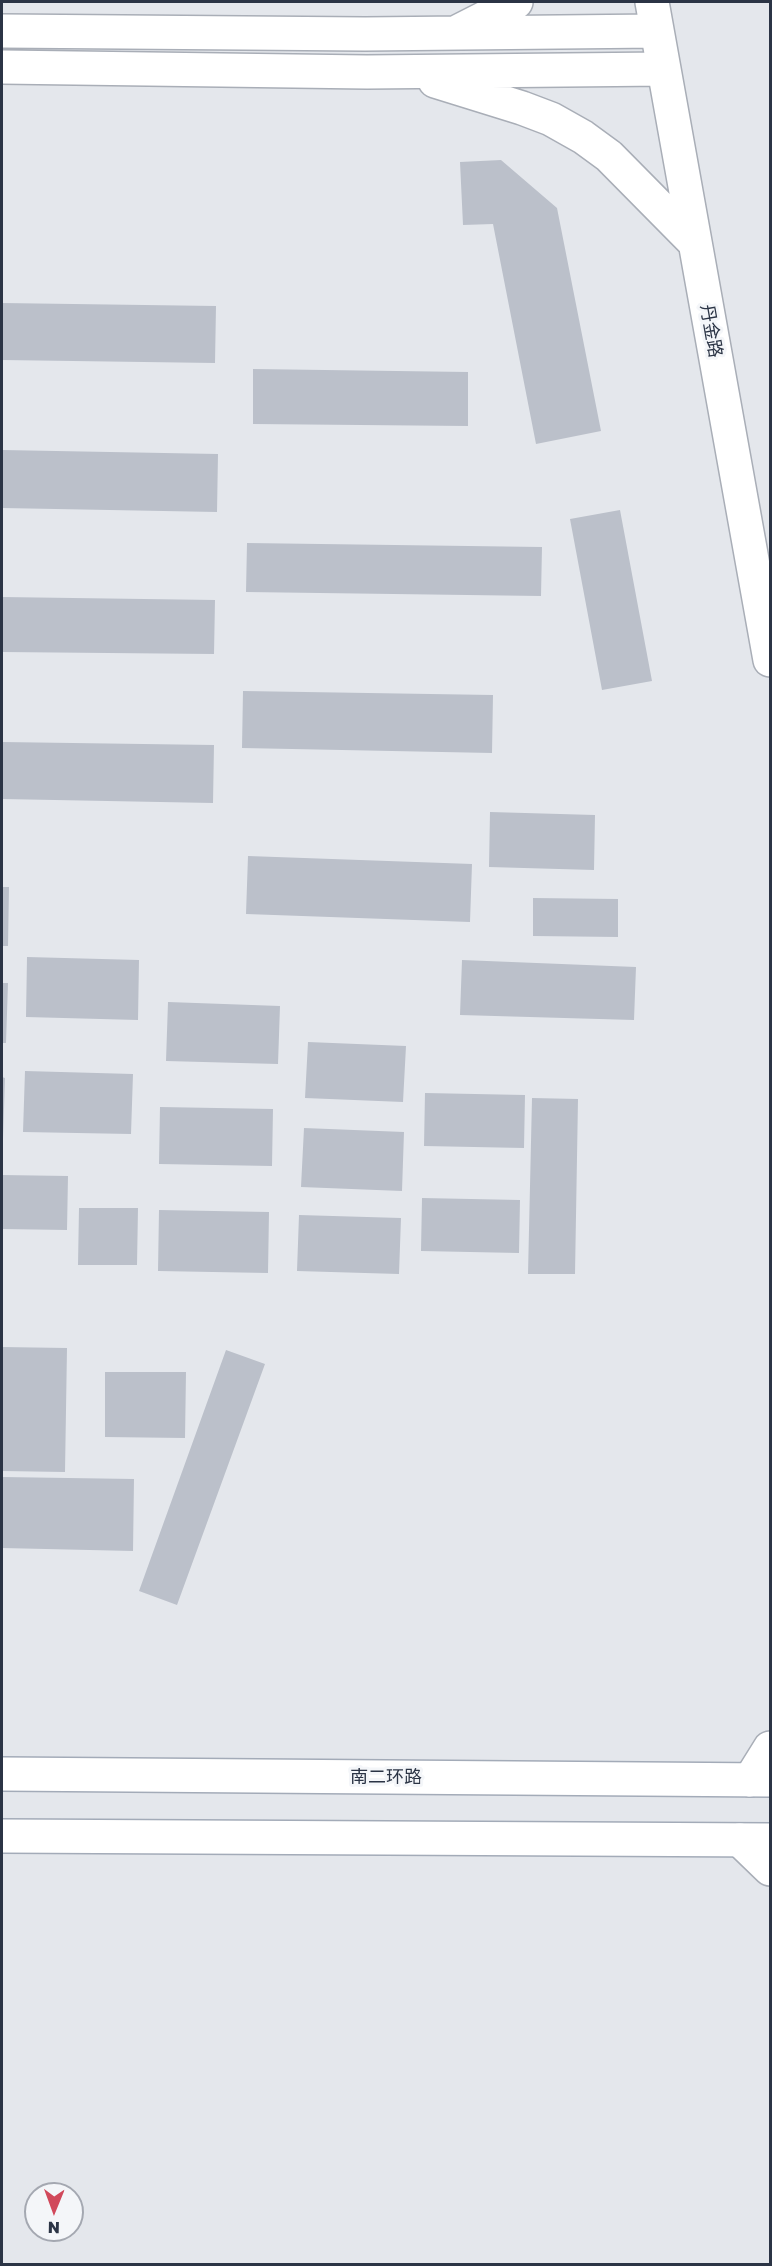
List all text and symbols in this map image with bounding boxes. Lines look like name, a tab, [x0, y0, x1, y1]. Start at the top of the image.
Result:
street label: 丹金路	[696, 303, 726, 359]
street label: 南二环路	[350, 1766, 422, 1788]
north arrow	[24, 2182, 84, 2242]
text: N	[47, 2218, 60, 2238]

